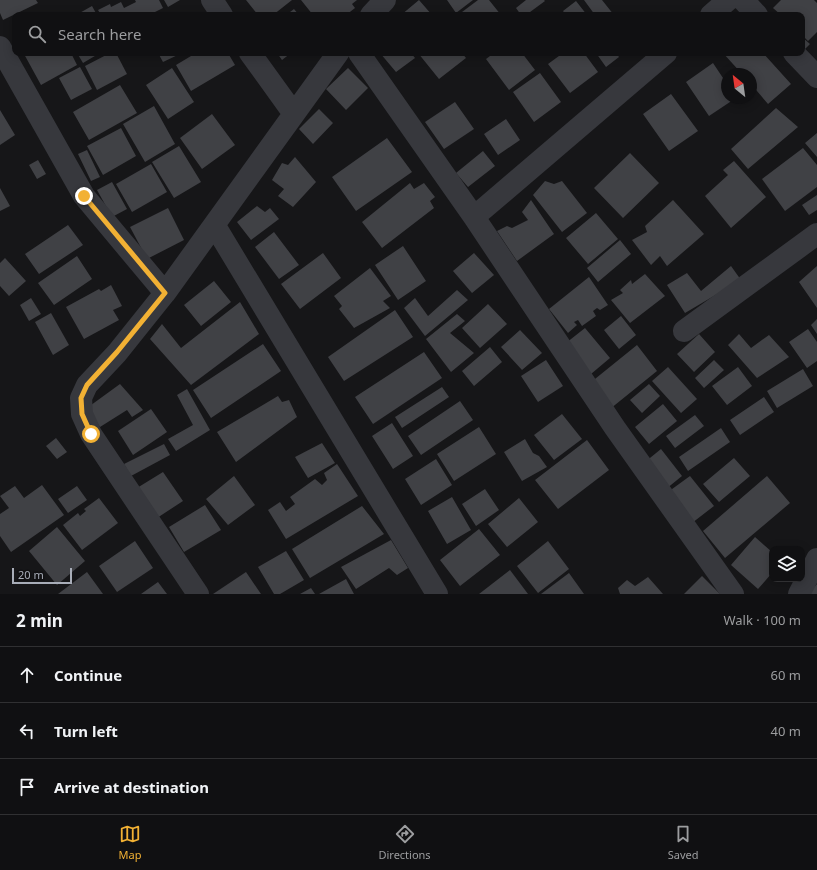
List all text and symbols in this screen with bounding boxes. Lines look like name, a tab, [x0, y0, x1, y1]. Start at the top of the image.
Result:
search box	[12, 12, 805, 56]
icon: search	[26, 23, 48, 45]
text: Search here	[58, 24, 141, 44]
north arrow	[721, 68, 757, 104]
route end	[75, 187, 93, 205]
route start	[82, 425, 100, 443]
map controls	[769, 546, 805, 582]
button: layers	[769, 546, 805, 582]
scale bar	[12, 566, 72, 585]
text: 20 m	[18, 567, 44, 582]
text: 2 min	[16, 609, 63, 632]
text: Walk · 100 m	[723, 611, 801, 629]
icon: ahead	[16, 664, 38, 686]
text: Continue	[54, 665, 122, 685]
text: 60 m	[771, 666, 801, 684]
icon: left	[16, 720, 38, 742]
text: Turn left	[54, 721, 118, 741]
text: 40 m	[771, 722, 801, 740]
icon: arrive	[16, 776, 38, 798]
text: Arrive at destination	[54, 777, 209, 797]
tab: Map	[119, 823, 141, 862]
tab: Directions	[378, 823, 431, 862]
tab: Saved	[668, 823, 698, 862]

